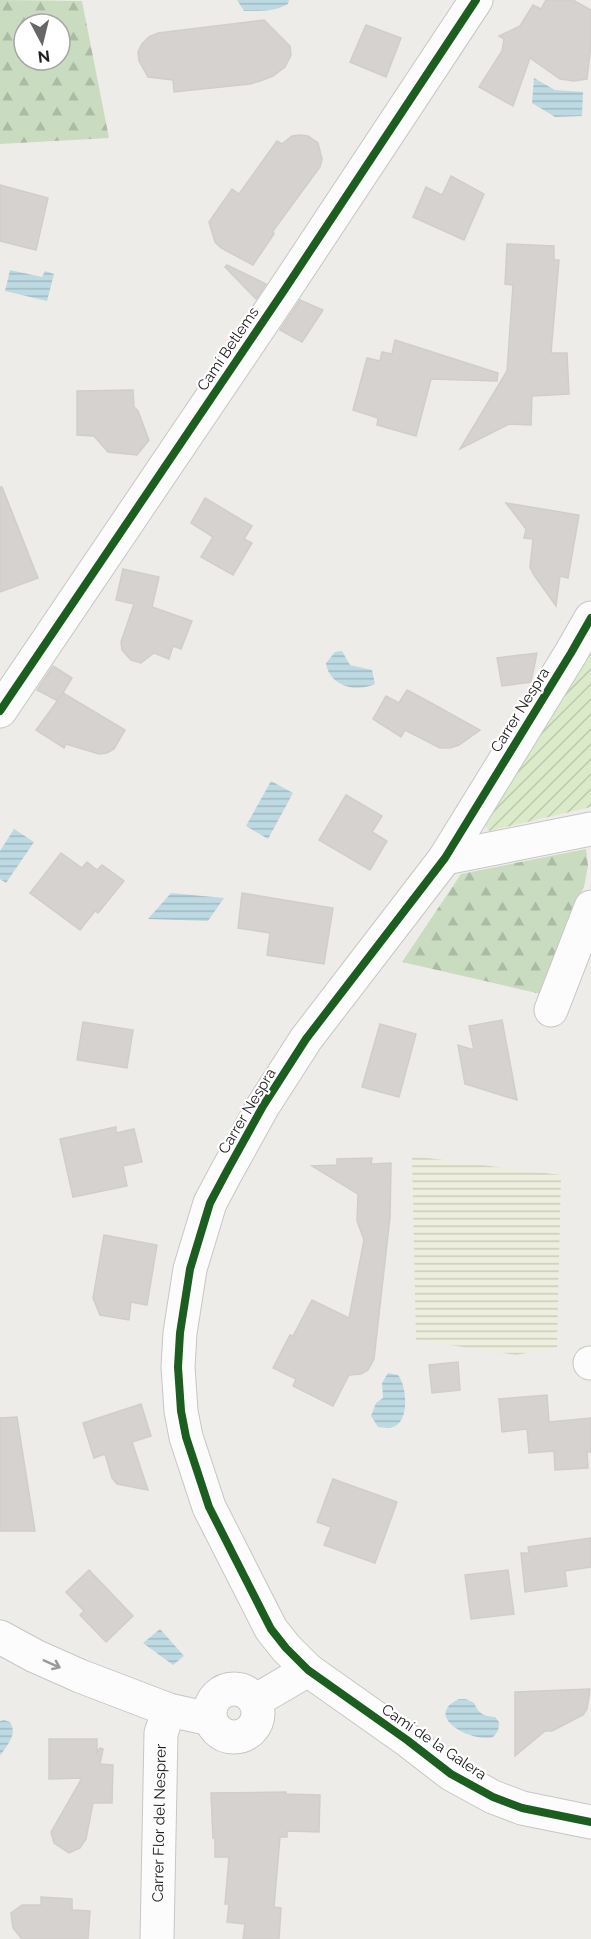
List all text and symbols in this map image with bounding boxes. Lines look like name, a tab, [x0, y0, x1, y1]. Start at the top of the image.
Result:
north arrow	[12, 12, 72, 72]
text: N	[37, 46, 51, 67]
street label: Camí Betlems	[193, 304, 263, 394]
street label: Carrer Nespra	[487, 664, 553, 756]
street label: Carrer Nespra	[214, 1065, 280, 1157]
one-way arrow	[43, 1659, 61, 1670]
street label: Camí de la Galera	[378, 1700, 490, 1784]
street label: Carrer Flor del Nesprer	[149, 1743, 170, 1902]

